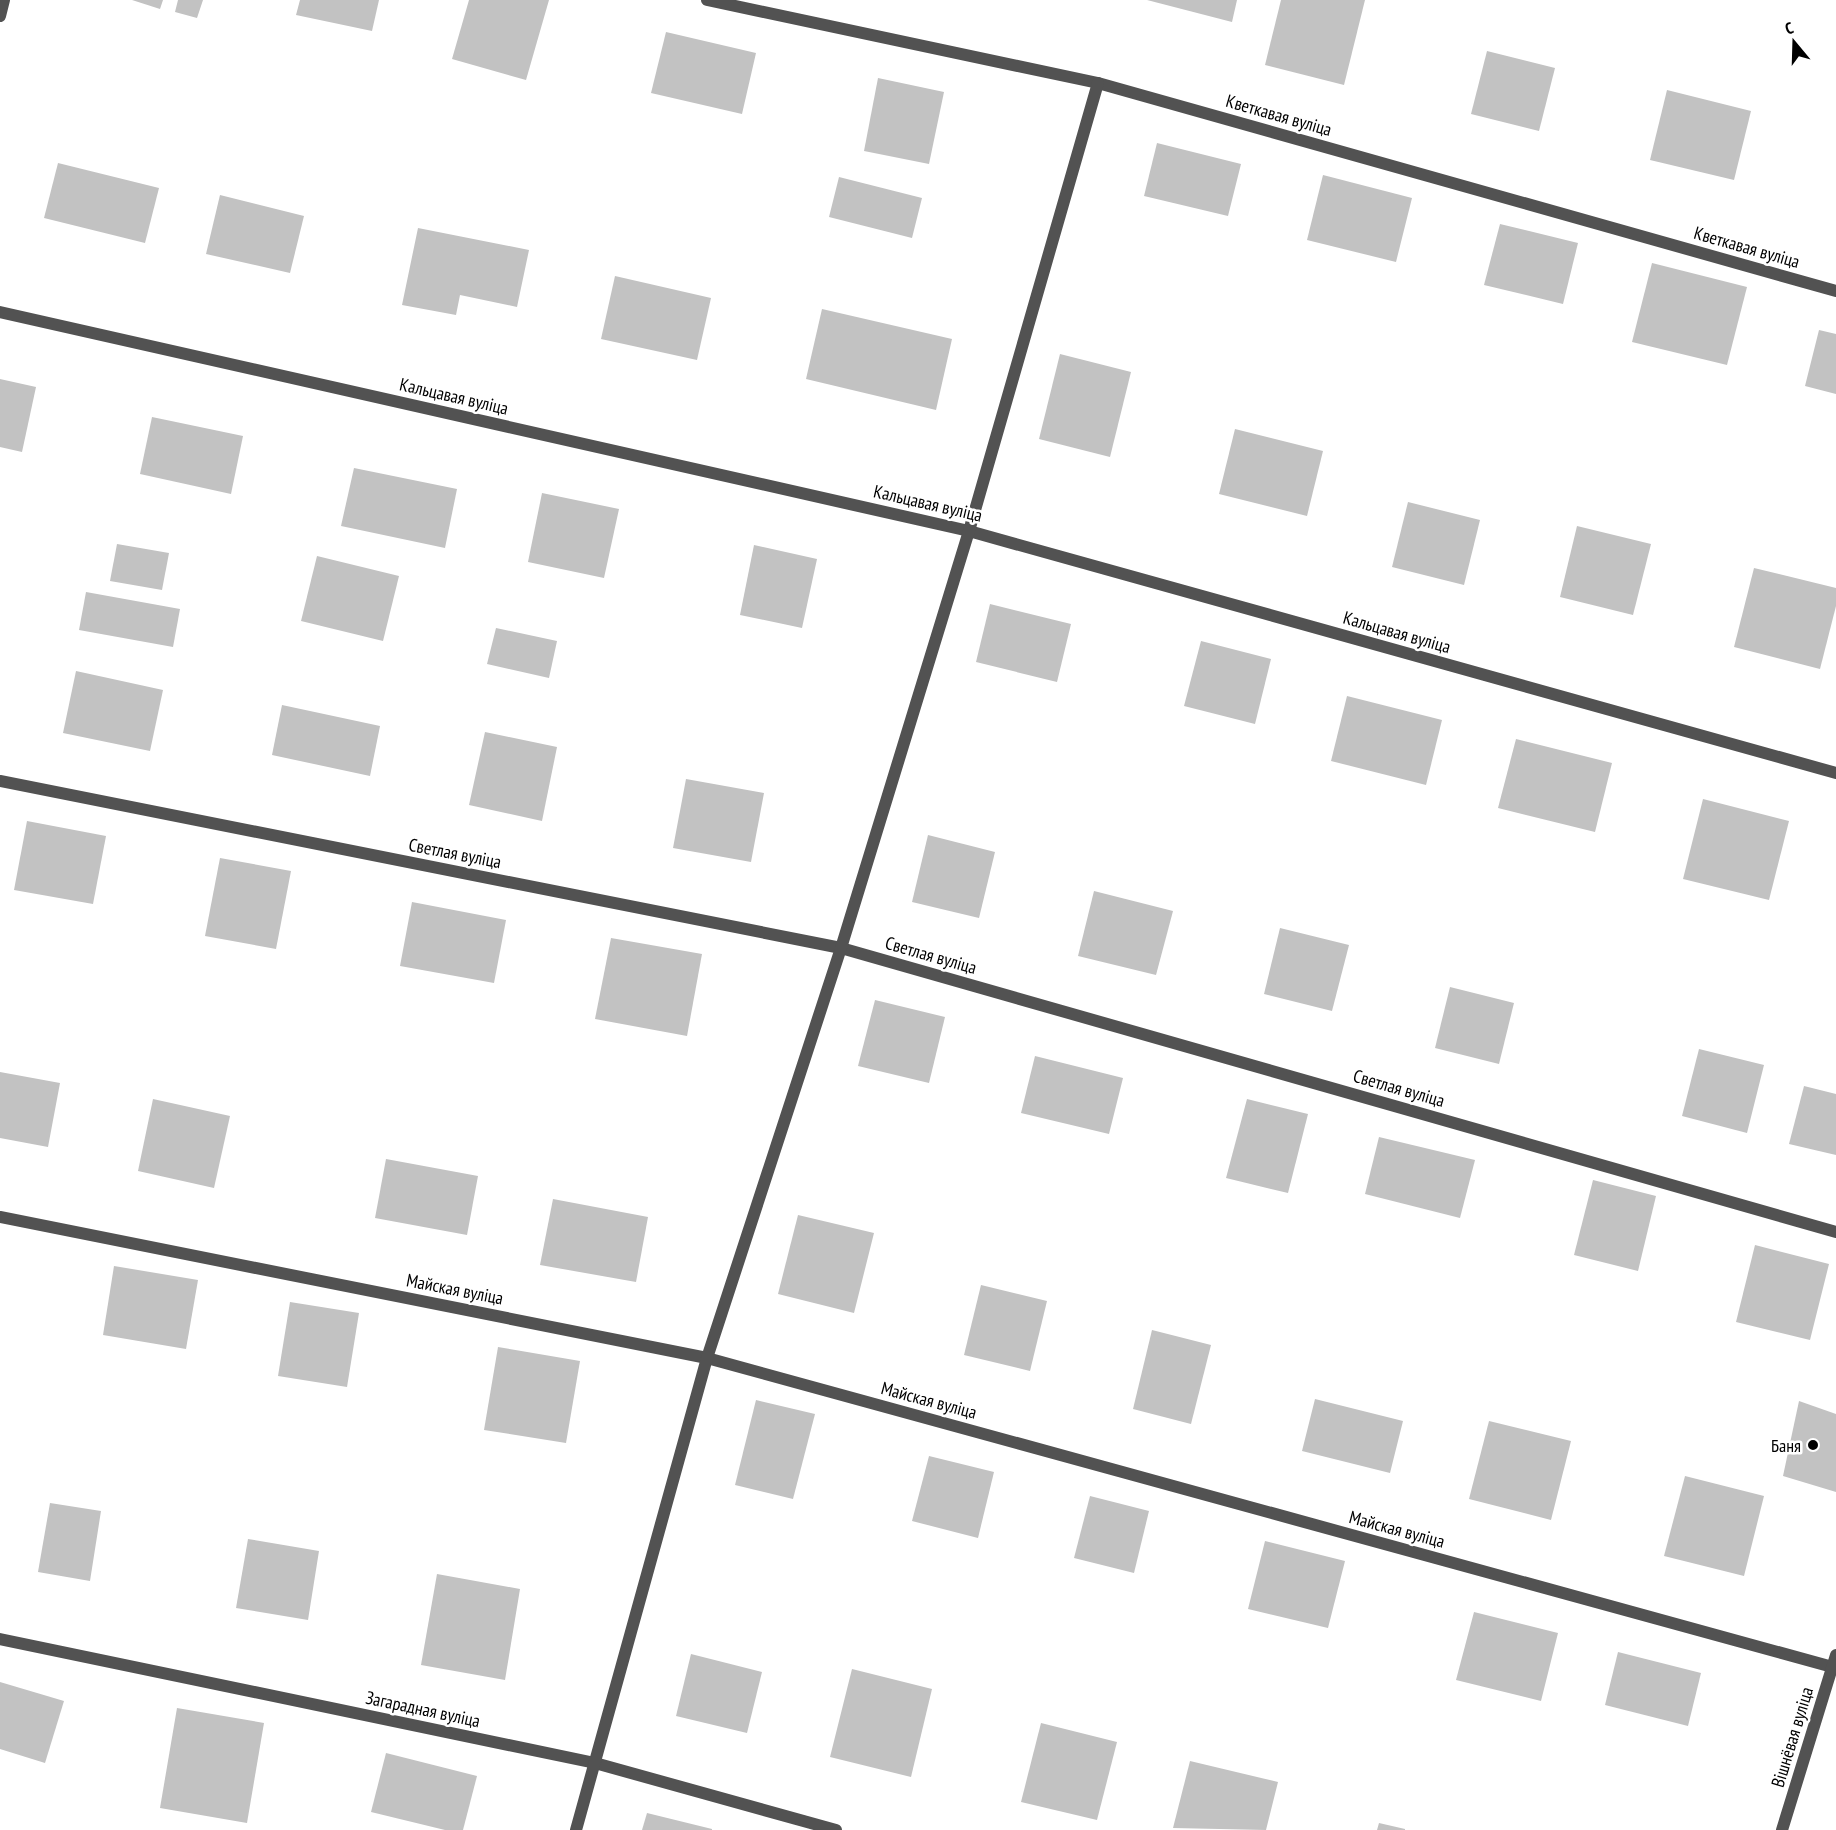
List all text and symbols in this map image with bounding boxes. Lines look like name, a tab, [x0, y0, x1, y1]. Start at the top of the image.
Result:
north arrow	[1764, 12, 1824, 72]
text: С	[1782, 17, 1796, 38]
street label: Кветкавая вуліца	[1223, 89, 1335, 141]
street label: Кветкавая вуліца	[1691, 221, 1803, 273]
street label: Кальцавая вуліца	[397, 372, 511, 420]
street label: Кальцавая вуліца	[871, 479, 985, 527]
street label: Кальцавая вуліца	[1341, 606, 1453, 658]
street label: Светлая вуліца	[407, 833, 503, 873]
street label: Светлая вуліца	[883, 931, 979, 979]
street label: Светлая вуліца	[1351, 1064, 1447, 1112]
street label: Майская вуліца	[405, 1268, 505, 1310]
street label: Майская вуліца	[879, 1376, 979, 1424]
place label: Баня	[1771, 1434, 1801, 1457]
marker: Баня	[1806, 1438, 1820, 1452]
street label: Майская вуліца	[1347, 1505, 1447, 1553]
street label: Вішнёвая вуліца	[1766, 1684, 1818, 1790]
street label: Загарадная вуліца	[364, 1686, 482, 1732]

